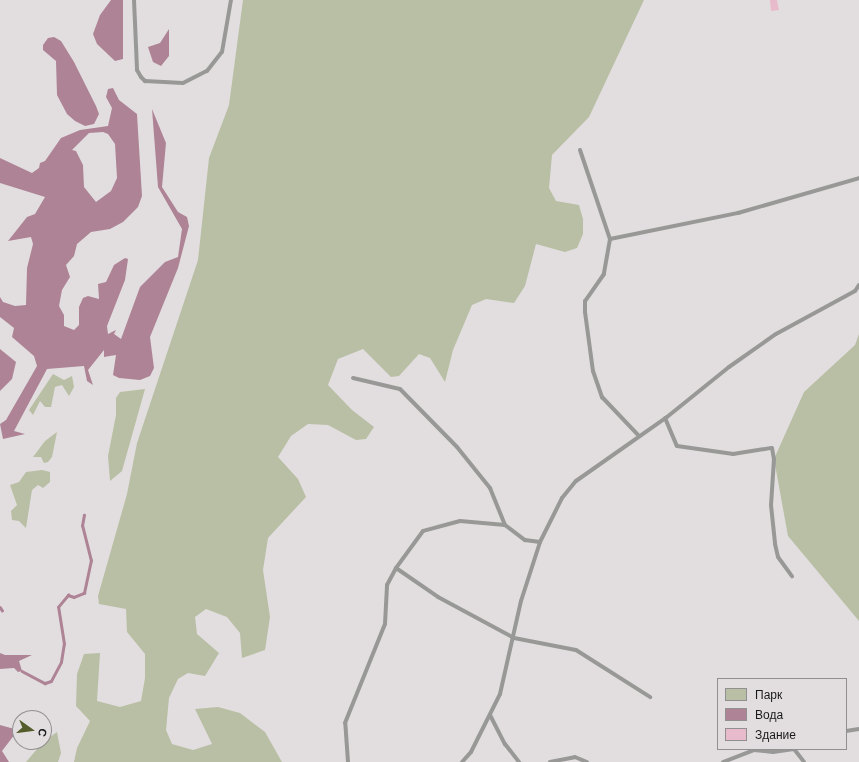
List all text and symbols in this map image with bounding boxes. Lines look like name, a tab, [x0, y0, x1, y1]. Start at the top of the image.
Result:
legend	[717, 678, 847, 750]
text: Парк	[755, 687, 782, 701]
text: Вода	[755, 707, 783, 721]
north arrow	[12, 710, 52, 750]
text: С	[36, 727, 50, 738]
text: Здание	[755, 727, 796, 741]

